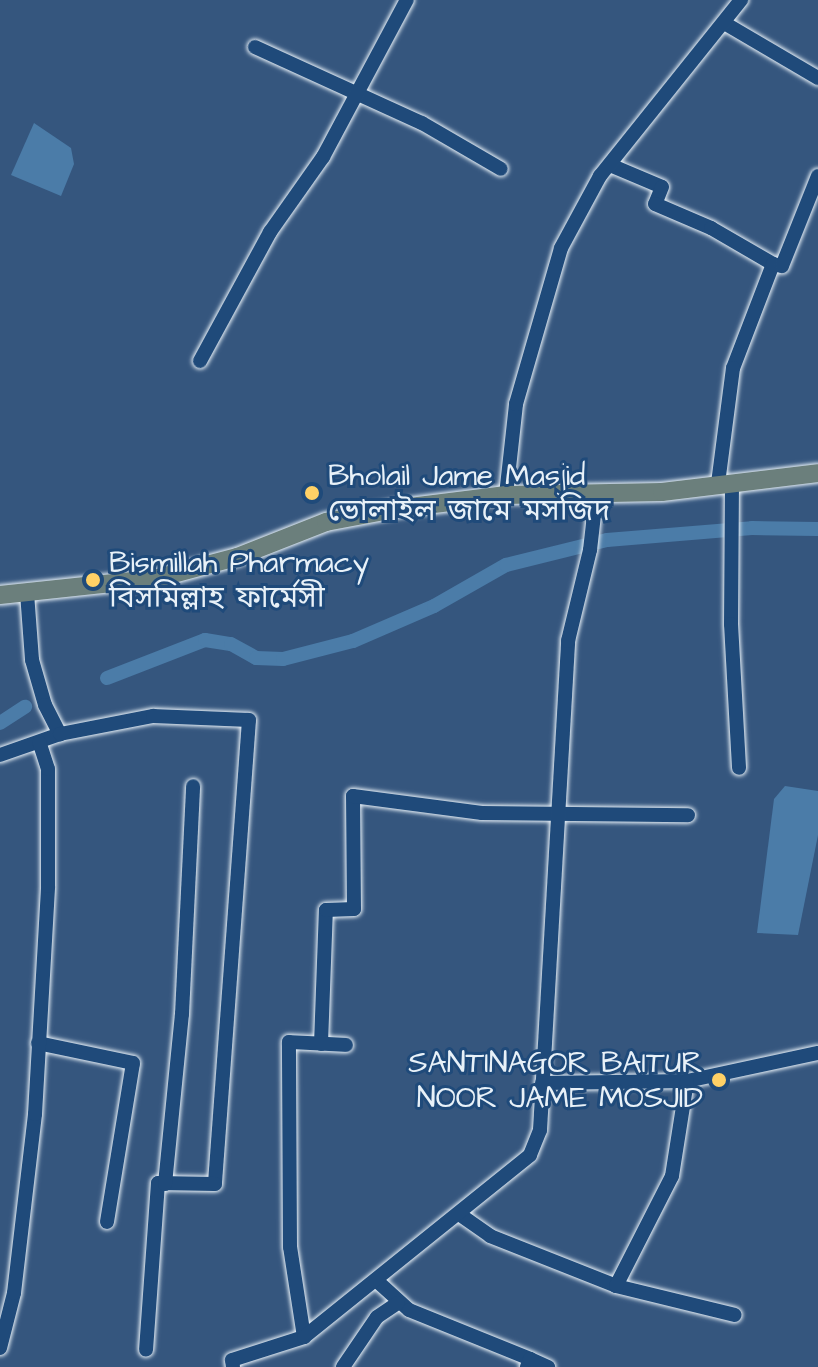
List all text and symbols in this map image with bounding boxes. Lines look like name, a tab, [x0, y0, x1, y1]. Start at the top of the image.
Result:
place label: Bholail Jame Masjid ভোলাইল জামে মসজিদ	[328, 458, 610, 528]
marker: Bholail Jame Masjid ভোলাইল জামে মসজিদ	[303, 484, 321, 502]
place label: Bismillah Pharmacy বিসমিল্লাহ ফার্মেসী	[109, 545, 369, 616]
marker: Bismillah Pharmacy বিসমিল্লাহ ফার্মেসী	[84, 571, 102, 589]
place label: SANTINAGOR BAITUR NOOR JAME MOSJID	[408, 1045, 703, 1116]
marker: SANTINAGOR BAITUR NOOR JAME MOSJID	[710, 1071, 728, 1089]

